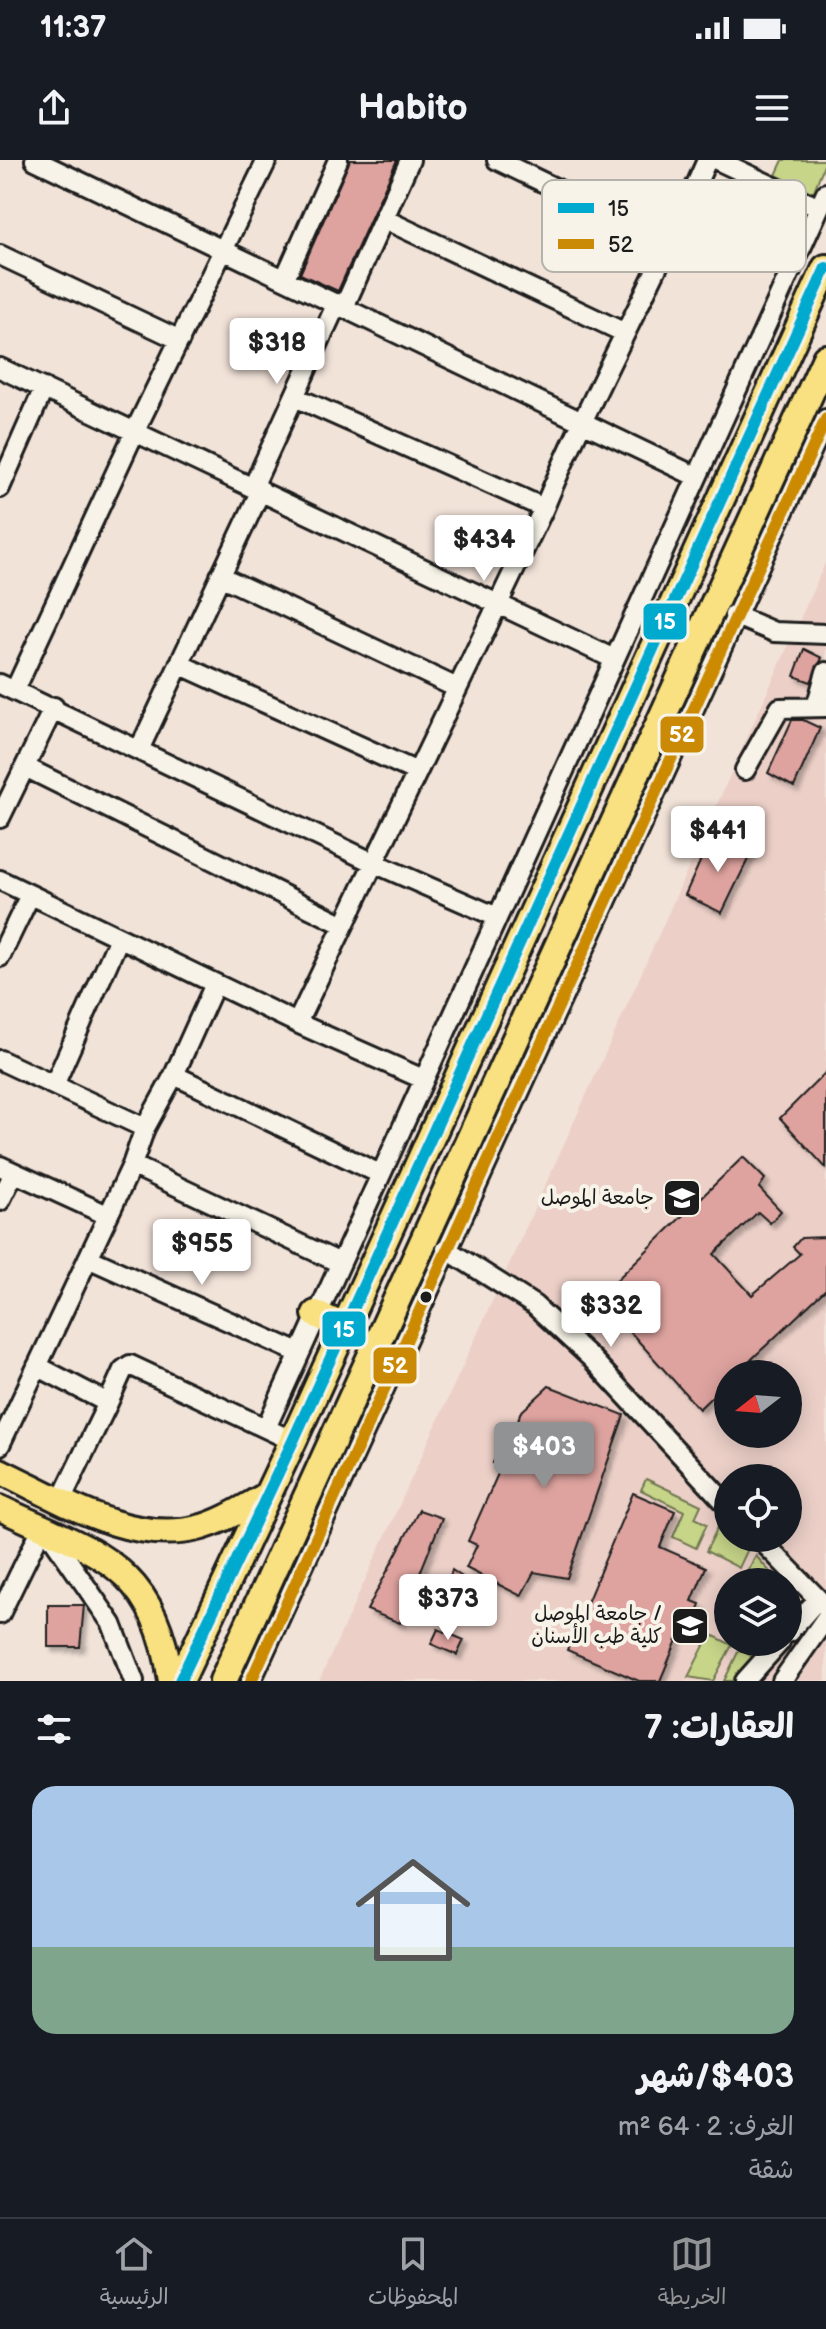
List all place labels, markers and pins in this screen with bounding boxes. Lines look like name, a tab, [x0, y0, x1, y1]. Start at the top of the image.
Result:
pin: $318	[230, 318, 324, 386]
pin: $434	[437, 515, 531, 583]
pin: $441	[671, 806, 765, 874]
school or university icon: جامعة الموصل	[661, 1177, 703, 1219]
place label: جامعة الموصل	[541, 1186, 654, 1210]
pin: $955	[155, 1219, 249, 1287]
pin: $332	[564, 1281, 658, 1349]
unlabelled marker	[418, 1289, 434, 1305]
pin: $403	[497, 1422, 591, 1490]
pin: $373	[401, 1574, 495, 1642]
place label: جامعة الموصل / كلية طب الأسنان	[531, 1602, 662, 1649]
school or university icon: جامعة الموصل / كلية طب الأسنان	[669, 1605, 711, 1647]

